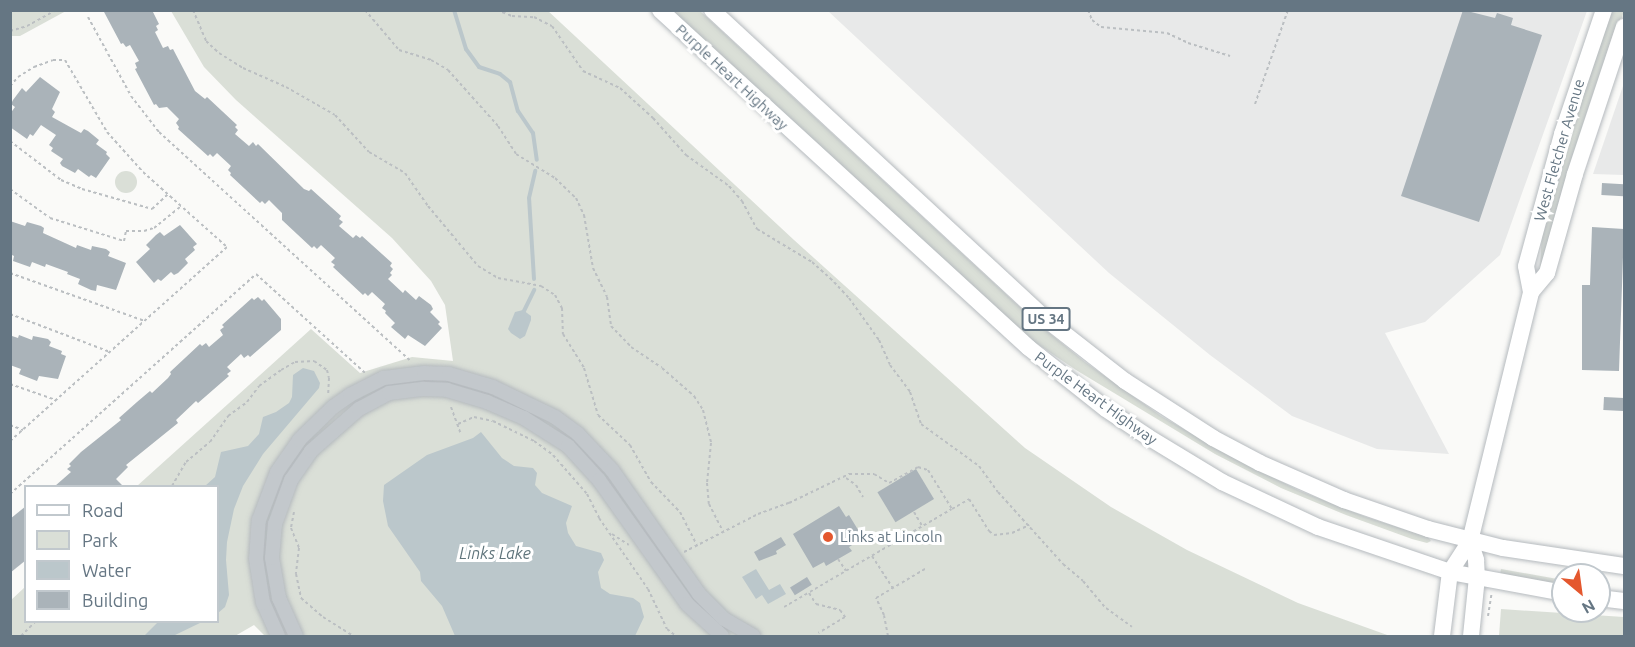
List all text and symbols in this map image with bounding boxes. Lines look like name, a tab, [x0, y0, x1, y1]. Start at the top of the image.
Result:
street label: Purple Heart Highway	[672, 20, 792, 134]
street label: West Fletcher Avenue	[1530, 77, 1588, 223]
road number: US 34	[1020, 308, 1072, 330]
street label: Purple Heart Highway	[1031, 348, 1161, 448]
legend	[24, 485, 219, 623]
text: Road	[82, 500, 124, 520]
place label: Links at Lincoln	[840, 528, 942, 546]
text: Park	[82, 530, 118, 550]
marker: Links at Lincoln	[821, 530, 835, 544]
water label: Links Lake	[459, 543, 531, 563]
text: Water	[82, 560, 131, 580]
north arrow	[1551, 563, 1611, 623]
text: Building	[82, 590, 148, 610]
text: N	[1579, 596, 1598, 618]

